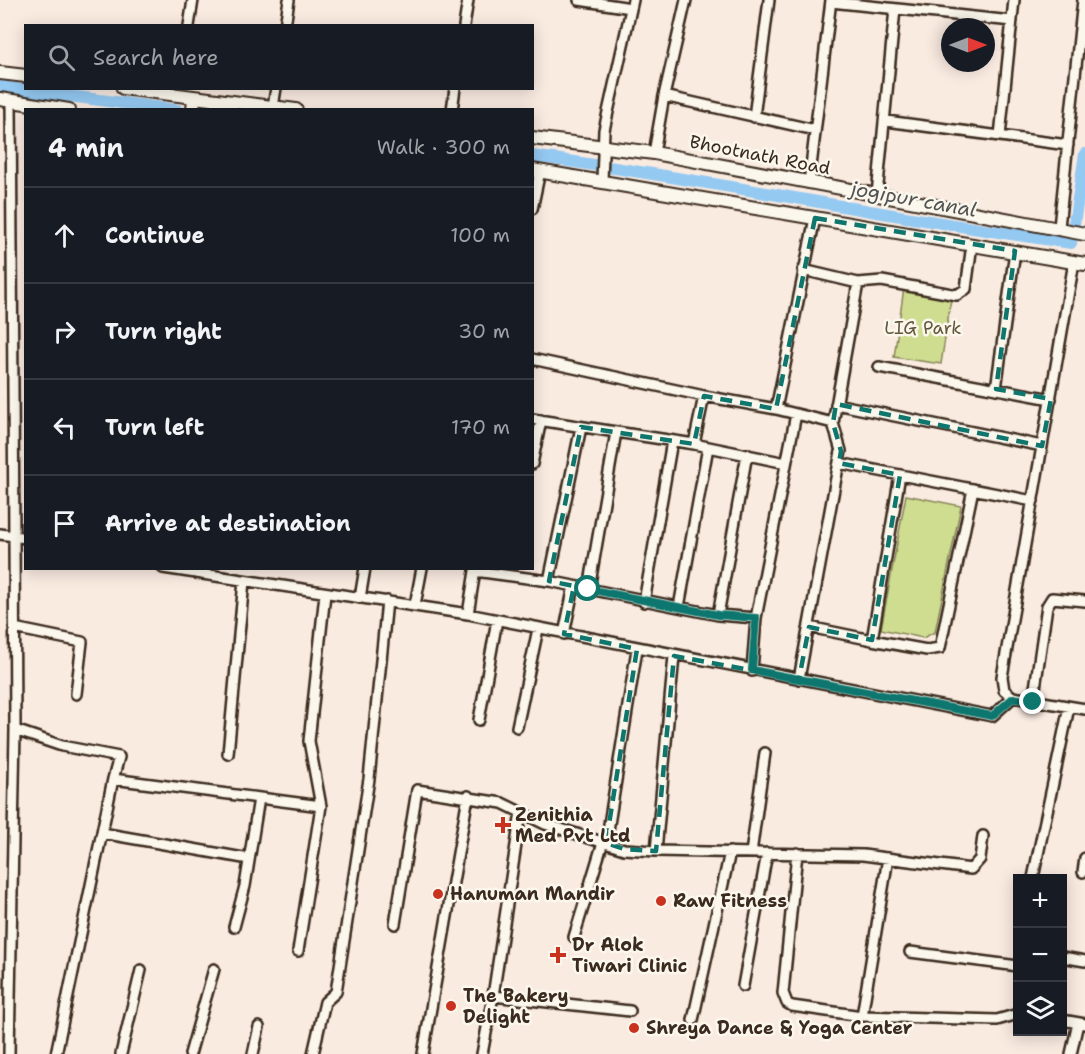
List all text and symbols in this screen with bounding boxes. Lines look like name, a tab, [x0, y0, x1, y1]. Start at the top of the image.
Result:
north arrow	[941, 18, 995, 72]
search box	[24, 24, 534, 90]
icon: search	[45, 41, 78, 74]
text: Search here	[93, 43, 219, 72]
text: 4 min	[48, 130, 124, 165]
street label: Bhootnath Road	[688, 130, 832, 180]
text: Walk · 300 m	[377, 134, 510, 160]
water label: jogipur canal	[846, 175, 979, 223]
icon: ahead	[48, 219, 81, 252]
text: Continue	[105, 221, 205, 250]
text: 100 m	[450, 222, 510, 248]
icon: right	[48, 315, 81, 348]
park label: LIG Park	[884, 316, 962, 340]
text: Turn right	[105, 317, 222, 346]
text: 30 m	[458, 318, 510, 344]
icon: left	[48, 411, 81, 444]
text: Turn left	[105, 413, 204, 442]
text: 170 m	[451, 414, 510, 440]
icon: arrive	[48, 507, 81, 540]
text: Arrive at destination	[105, 509, 351, 538]
route start	[574, 575, 600, 601]
route end	[1019, 688, 1045, 714]
place label: Zenithia Med Pvt Ltd	[515, 803, 630, 848]
marker: Zenithia Med Pvt Ltd	[496, 818, 510, 832]
map controls	[1013, 874, 1067, 1036]
button: +	[1013, 874, 1067, 928]
place label: Hanuman Mandir	[450, 882, 615, 906]
marker: Hanuman Mandir	[431, 887, 445, 901]
place label: Raw Fitness	[673, 889, 787, 913]
marker: Raw Fitness	[654, 894, 668, 908]
button: −	[1013, 928, 1067, 982]
place label: Dr Alok Tiwari Clinic	[572, 933, 687, 978]
marker: Dr Alok Tiwari Clinic	[549, 946, 567, 964]
button: layers	[1013, 982, 1067, 1036]
place label: The Bakery Delight	[463, 984, 569, 1029]
marker: The Bakery Delight	[444, 999, 458, 1013]
place label: Shreya Dance & Yoga Center	[646, 1016, 913, 1040]
marker: Shreya Dance & Yoga Center	[627, 1021, 641, 1035]

